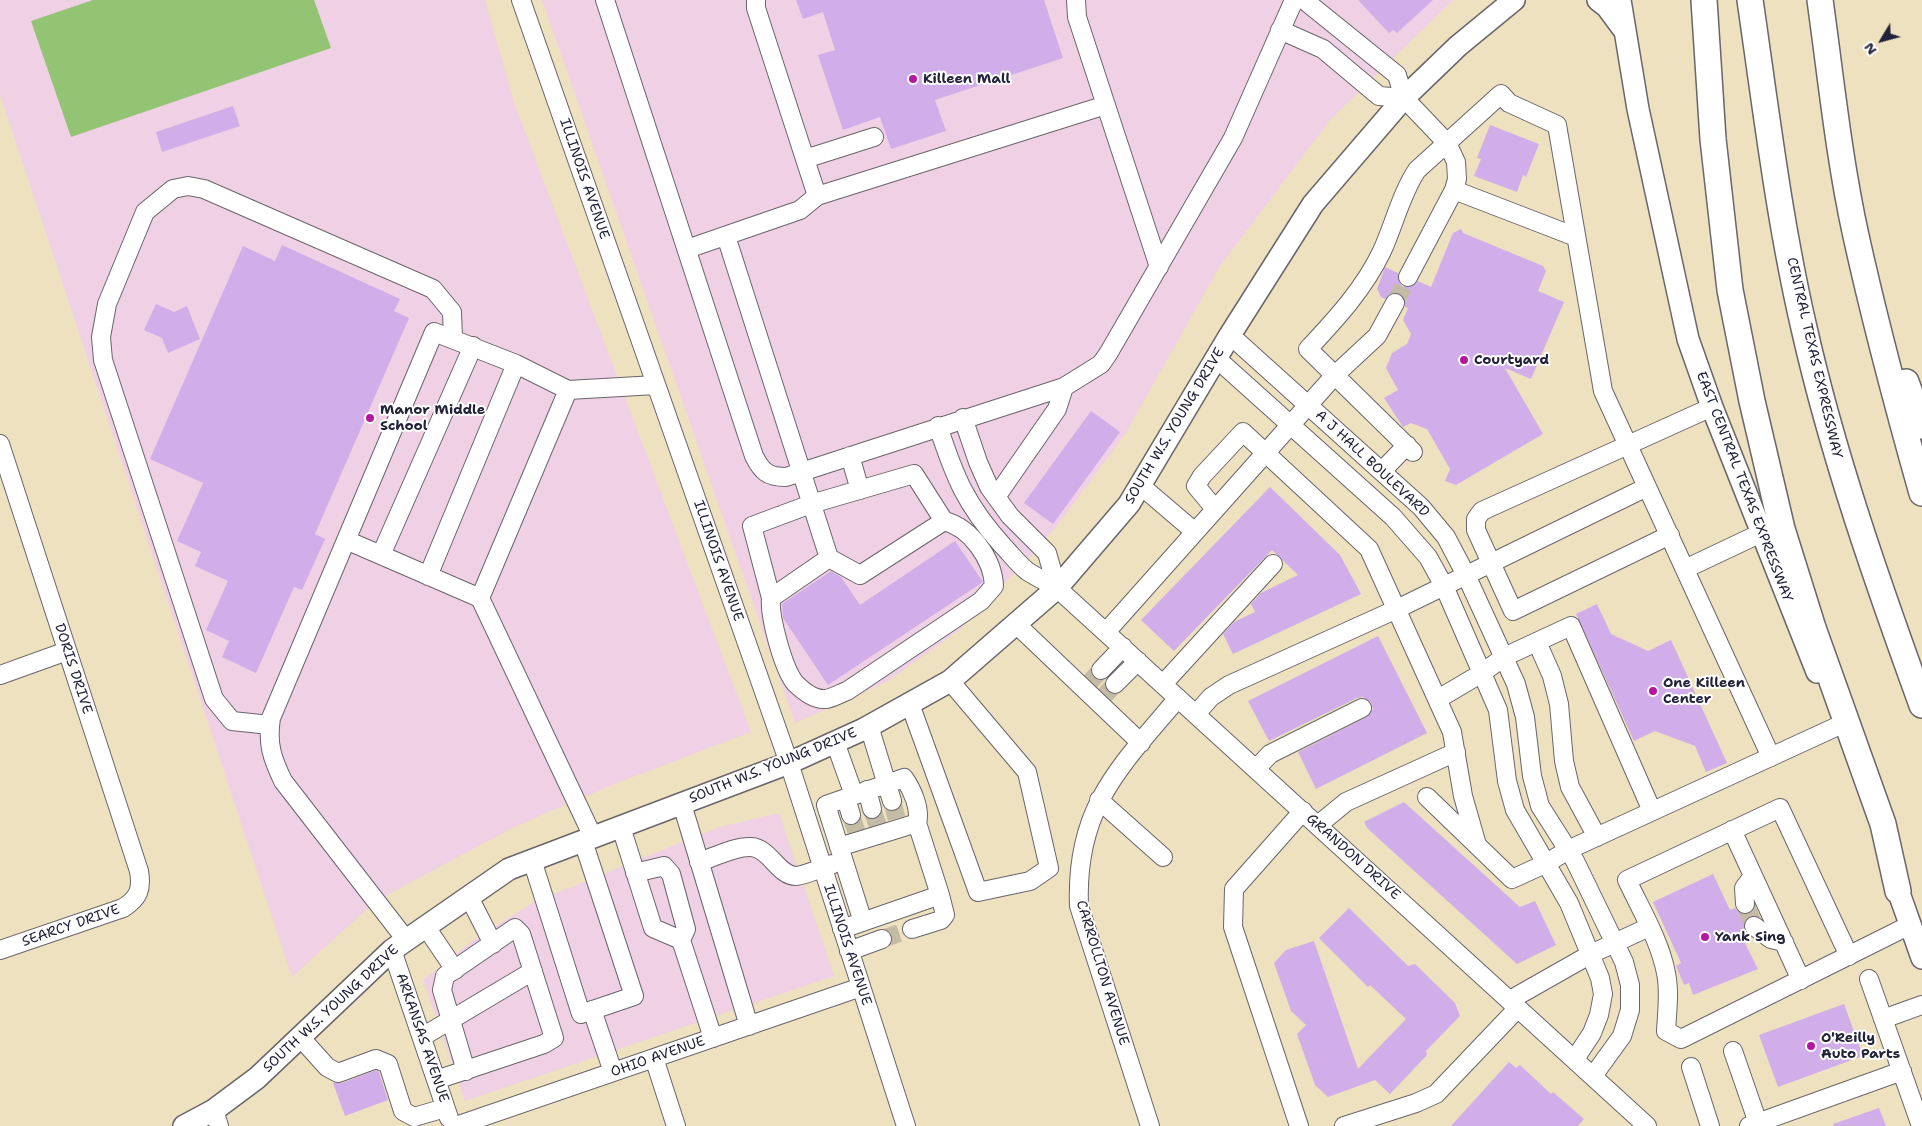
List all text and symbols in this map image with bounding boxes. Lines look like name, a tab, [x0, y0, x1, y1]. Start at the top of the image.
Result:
north arrow	[1857, 15, 1907, 65]
text: N	[1859, 39, 1881, 59]
place label: Killeen Mall	[923, 71, 1010, 87]
marker: Killeen Mall	[907, 73, 919, 85]
street label: ILLINOIS AVENUE	[555, 116, 613, 242]
street label: CENTRAL TEXAS EXPRESSWAY	[1783, 256, 1845, 460]
street label: SOUTH W.S. YOUNG DRIVE	[1122, 345, 1228, 507]
place label: Courtyard	[1474, 352, 1549, 368]
marker: Courtyard	[1458, 354, 1470, 366]
street label: EAST CENTRAL TEXAS EXPRESSWAY	[1692, 369, 1796, 605]
place label: Manor Middle School	[380, 402, 485, 434]
street label: A J HALL BOULEVARD	[1312, 407, 1432, 521]
marker: Manor Middle School	[364, 412, 376, 424]
street label: ILLINOIS AVENUE	[689, 498, 747, 624]
street label: DORIS DRIVE	[50, 622, 96, 716]
place label: One Killeen Center	[1663, 675, 1745, 708]
marker: One Killeen Center	[1647, 685, 1659, 697]
street label: SOUTH W.S. YOUNG DRIVE	[687, 725, 859, 807]
street label: GRANDON DRIVE	[1303, 810, 1403, 904]
street label: ILLINOIS AVENUE	[819, 882, 875, 1008]
street label: CARROLLTON AVENUE	[1072, 899, 1132, 1047]
street label: SEARCY DRIVE	[20, 901, 122, 951]
place label: Yank Sing	[1715, 929, 1785, 945]
marker: Yank Sing	[1699, 931, 1711, 943]
street label: SOUTH W.S. YOUNG DRIVE	[260, 942, 402, 1076]
street label: ARKANSAS AVENUE	[392, 971, 452, 1105]
place label: O'Reilly Auto Parts	[1821, 1030, 1900, 1062]
street label: OHIO AVENUE	[609, 1033, 707, 1081]
marker: O'Reilly Auto Parts	[1805, 1040, 1817, 1052]

